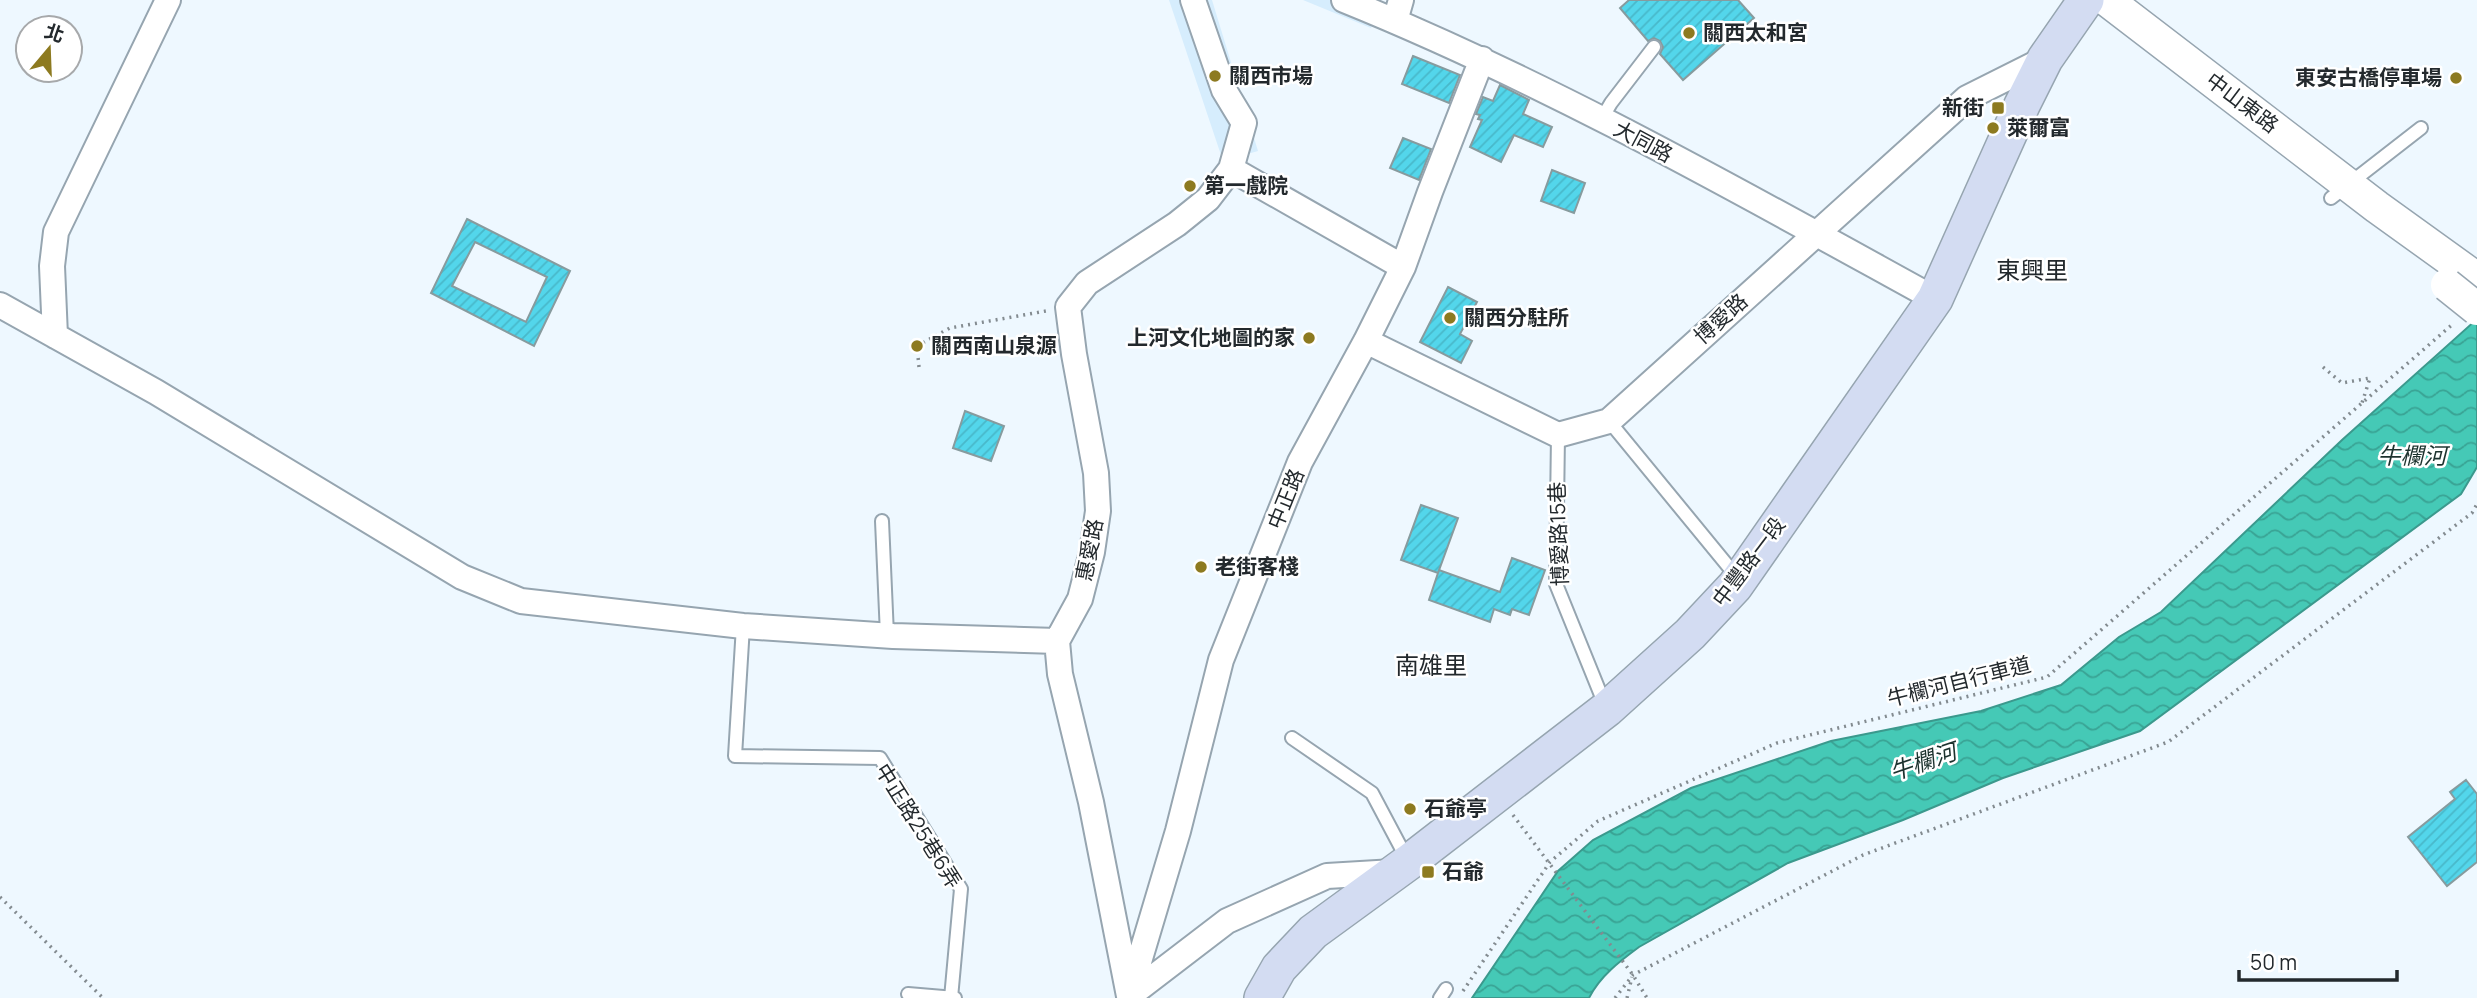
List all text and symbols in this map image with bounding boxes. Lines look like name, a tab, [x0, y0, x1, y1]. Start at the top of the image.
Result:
north arrow	[14, 14, 84, 84]
text: 北	[41, 18, 68, 48]
place label: 關西太和宮	[1703, 18, 1808, 46]
marker: 關西太和宮	[1681, 25, 1697, 41]
place label: 關西市場	[1229, 61, 1313, 89]
place label: 東安古橋停車場	[2295, 63, 2442, 91]
street label: 中山東路	[2201, 66, 2285, 139]
marker: 關西市場	[1207, 68, 1223, 84]
marker: 東安古橋停車場	[2448, 70, 2464, 86]
place label: 新街	[1942, 93, 1984, 121]
marker: 新街	[1990, 100, 2006, 116]
place label: 萊爾富	[2007, 113, 2070, 141]
street label: 大同路	[1609, 114, 1678, 168]
marker: 萊爾富	[1985, 120, 2001, 136]
place label: 第一戲院	[1204, 171, 1288, 199]
marker: 第一戲院	[1182, 178, 1198, 194]
district label: 東興里	[1996, 253, 2068, 286]
street label: 博愛路	[1688, 287, 1753, 350]
place label: 關西分駐所	[1464, 303, 1569, 331]
marker: 關西分駐所	[1442, 310, 1458, 326]
place label: 上河文化地圖的家	[1127, 323, 1295, 351]
marker: 上河文化地圖的家	[1301, 330, 1317, 346]
place label: 關西南山泉源	[931, 331, 1057, 359]
marker: 關西南山泉源	[909, 338, 925, 354]
water label: 牛欄河	[2378, 439, 2451, 471]
street label: 中正路	[1260, 464, 1310, 533]
street label: 博愛路15巷	[1542, 481, 1574, 587]
street label: 中豐路一段	[1705, 511, 1791, 612]
street label: 惠愛路	[1069, 516, 1109, 583]
place label: 老街客棧	[1215, 552, 1299, 580]
marker: 老街客棧	[1193, 559, 1209, 575]
district label: 南雄里	[1395, 648, 1467, 681]
street label: 牛欄河自行車道	[1884, 650, 2033, 712]
water label: 牛欄河	[1885, 733, 1964, 787]
street label: 中正路25巷6弄	[869, 758, 968, 893]
place label: 石爺亭	[1424, 794, 1487, 822]
marker: 石爺亭	[1402, 801, 1418, 817]
place label: 石爺	[1442, 857, 1484, 885]
marker: 石爺	[1420, 864, 1436, 880]
scale bar	[2239, 939, 2396, 983]
text: 50 m	[2250, 948, 2297, 976]

